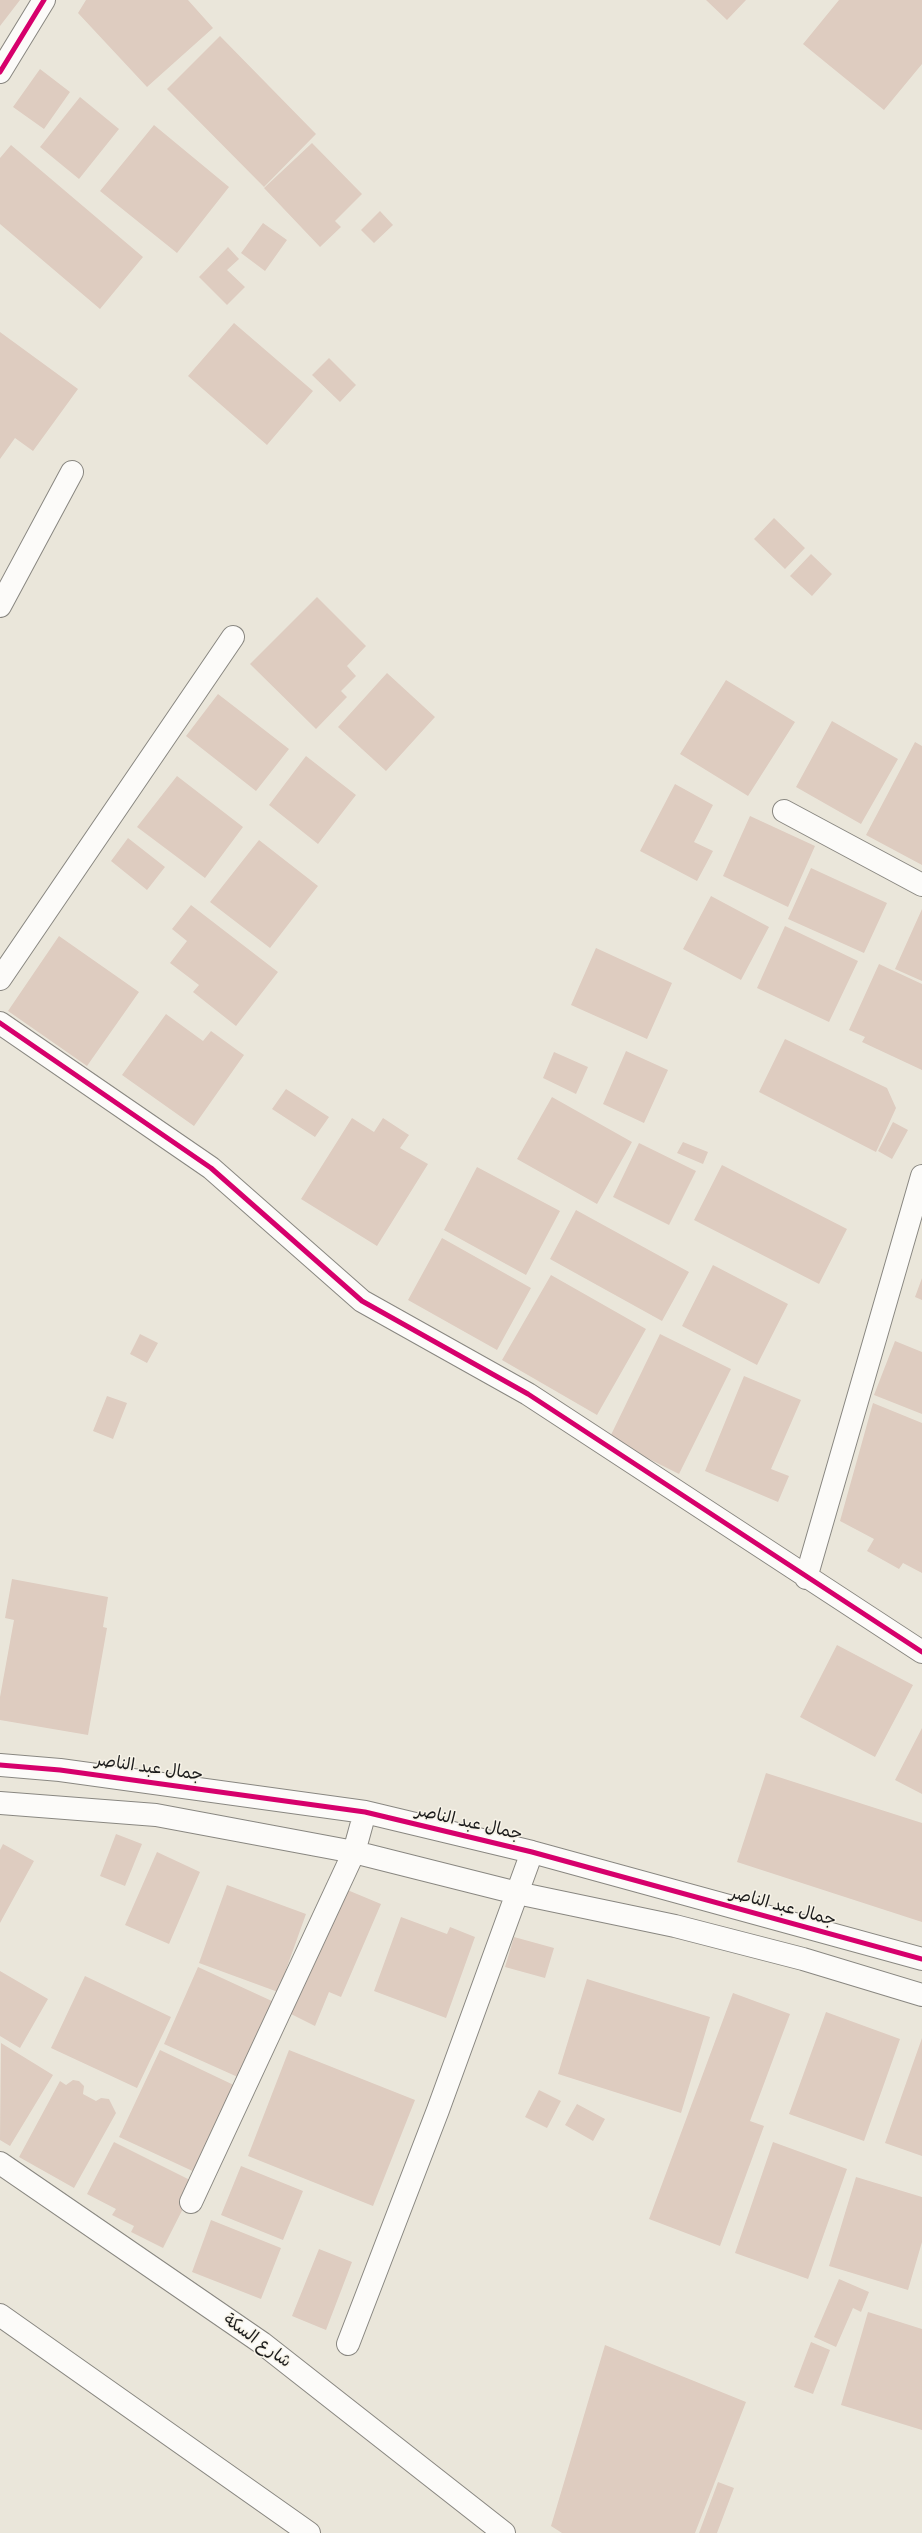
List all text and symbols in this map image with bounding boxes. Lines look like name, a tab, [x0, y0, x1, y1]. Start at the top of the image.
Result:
street label: جمال عبد الناصر	[94, 1750, 204, 1786]
street label: جمال عبد الناصر	[414, 1801, 524, 1845]
street label: جمال عبد الناصر	[728, 1883, 838, 1931]
street label: شارع السكة	[219, 2310, 295, 2372]

